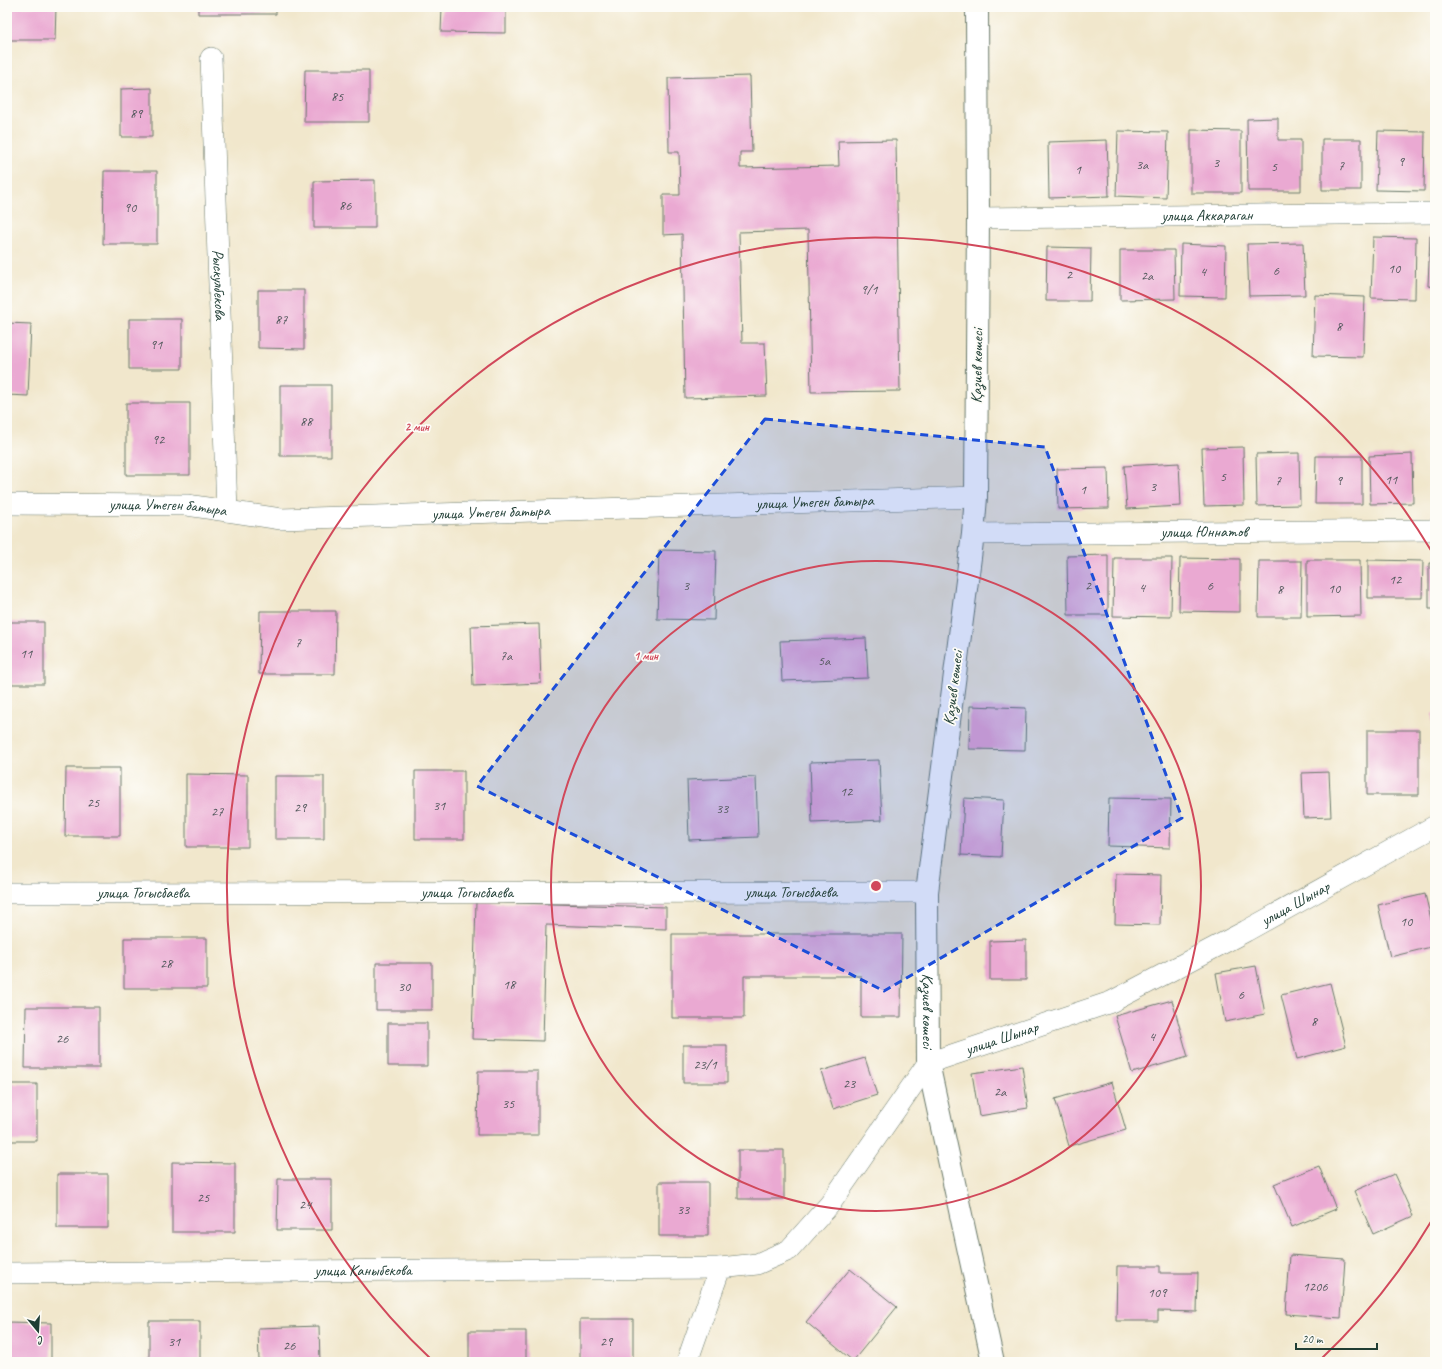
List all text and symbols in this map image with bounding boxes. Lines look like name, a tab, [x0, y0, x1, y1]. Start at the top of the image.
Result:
house number: 85	[331, 88, 344, 105]
house number: 89	[130, 105, 144, 122]
house number: 9	[1398, 153, 1406, 170]
house number: 3	[1213, 154, 1221, 171]
house number: 3а	[1136, 156, 1149, 173]
house number: 7	[1338, 157, 1345, 174]
house number: 5	[1271, 158, 1278, 175]
house number: 1	[1075, 161, 1082, 178]
house number: 86	[339, 197, 352, 214]
house number: 90	[124, 199, 138, 216]
street label: улица Аккараган	[1160, 205, 1254, 226]
street label: Рыскулбекова	[208, 249, 230, 321]
house number: 10	[1388, 260, 1402, 277]
house number: 6	[1273, 262, 1280, 279]
house number: 4	[1200, 263, 1208, 280]
house number: 2	[1066, 266, 1074, 283]
house number: 2а	[1141, 267, 1154, 284]
house number: 9/1	[860, 281, 878, 298]
house number: 87	[275, 311, 288, 328]
house number: 8	[1336, 318, 1344, 335]
street label: Қазиев көшесі	[966, 326, 988, 404]
house number: 91	[150, 336, 163, 353]
house number: 88	[300, 413, 314, 430]
text: 2 мин	[405, 419, 430, 435]
house number: 92	[152, 431, 166, 448]
house number: 5	[1220, 468, 1227, 485]
house number: 11	[1385, 471, 1398, 488]
house number: 7	[1275, 472, 1282, 489]
house number: 9	[1336, 472, 1344, 489]
house number: 3	[1150, 478, 1158, 495]
house number: 1	[1080, 481, 1087, 498]
street label: улица Утеген батыра	[754, 490, 875, 514]
street label: улица Утеген батыра	[108, 495, 229, 521]
street label: улица Утеген батыра	[431, 500, 551, 524]
street label: улица Юннатов	[1160, 522, 1251, 542]
house number: 12	[1389, 571, 1403, 588]
house number: 3	[683, 577, 691, 594]
house number: 2	[1085, 577, 1093, 594]
house number: 6	[1207, 577, 1214, 594]
house number: 4	[1139, 579, 1147, 596]
house number: 10	[1328, 580, 1342, 597]
house number: 8	[1277, 581, 1285, 598]
house number: 7	[295, 634, 302, 651]
house number: 11	[20, 645, 33, 662]
house number: 7а	[500, 647, 513, 664]
text: 1 мин	[634, 648, 659, 664]
street label: Қазиев көшесі	[939, 648, 968, 726]
house number: 5а	[818, 652, 831, 669]
house number: 12	[840, 783, 854, 800]
house number: 25	[87, 794, 100, 811]
house number: 31	[433, 797, 446, 814]
house number: 29	[294, 799, 308, 816]
house number: 33	[716, 800, 730, 817]
house number: 27	[211, 803, 224, 820]
street label: улица Шынар	[1257, 876, 1334, 931]
centre of rings	[869, 879, 883, 893]
street label: улица Тогысбаева	[420, 882, 515, 903]
street label: улица Тогысбаева	[744, 882, 839, 902]
street label: улица Тогысбаева	[96, 883, 191, 903]
house number: 10	[1400, 913, 1414, 930]
house number: 28	[160, 955, 174, 972]
street label: Қазиев көшесі	[917, 973, 938, 1051]
house number: 18	[503, 976, 517, 993]
house number: 30	[398, 978, 412, 995]
house number: 6	[1238, 986, 1245, 1003]
house number: 8	[1311, 1013, 1319, 1030]
street label: улица Шынар	[962, 1017, 1042, 1060]
house number: 4	[1149, 1028, 1157, 1045]
house number: 26	[56, 1030, 69, 1047]
house number: 23/1	[693, 1056, 717, 1073]
house number: 23	[843, 1075, 857, 1092]
house number: 2а	[994, 1083, 1007, 1100]
house number: 35	[502, 1095, 515, 1112]
house number: 25	[197, 1189, 210, 1206]
house number: 24	[299, 1196, 313, 1213]
house number: 33	[677, 1201, 691, 1218]
street label: улица Каныбекова	[313, 1260, 413, 1281]
house number: 1206	[1302, 1278, 1328, 1295]
house number: 109	[1148, 1284, 1168, 1301]
north arrow	[18, 1311, 58, 1351]
scale bar	[1296, 1325, 1377, 1351]
text: 20 m	[1302, 1331, 1324, 1347]
text: С	[35, 1333, 46, 1348]
house number: 31	[168, 1333, 181, 1350]
house number: 29	[600, 1333, 614, 1350]
house number: 26	[283, 1337, 296, 1354]

